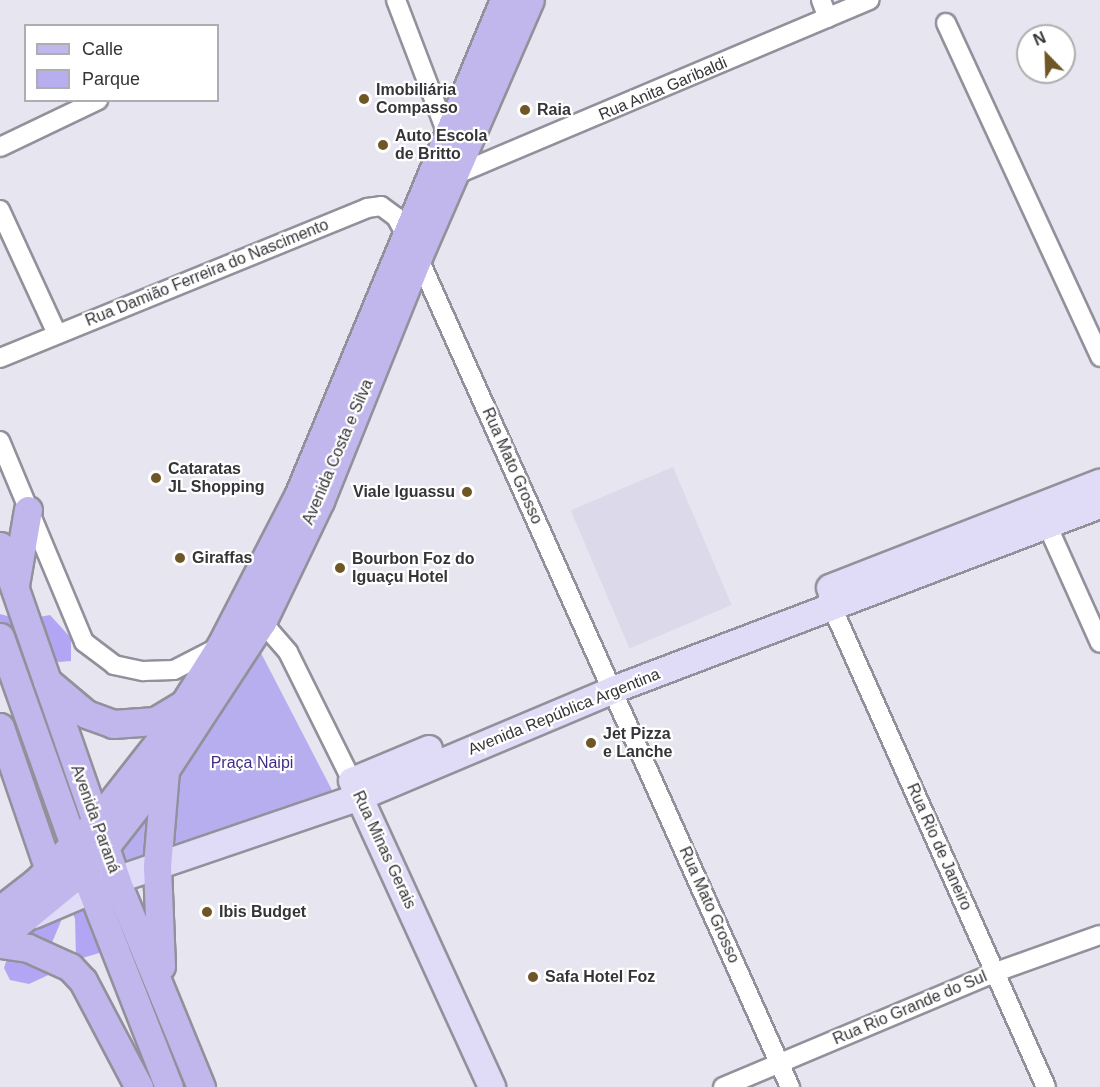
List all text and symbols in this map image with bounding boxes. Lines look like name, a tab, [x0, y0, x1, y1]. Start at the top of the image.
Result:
legend	[24, 24, 219, 102]
north arrow	[1016, 24, 1076, 84]
text: N	[1031, 29, 1048, 49]
text: Calle	[82, 39, 123, 59]
street label: Rua Anita Garibaldi	[595, 53, 731, 125]
text: Parque	[82, 69, 140, 89]
place label: Imobiliária Compasso	[376, 80, 458, 118]
marker: Imobiliária Compasso	[357, 92, 371, 106]
place label: Raia	[537, 100, 571, 120]
marker: Raia	[518, 103, 532, 117]
place label: Auto Escola de Britto	[395, 126, 487, 164]
marker: Auto Escola de Britto	[376, 138, 390, 152]
street label: Rua Damião Ferreira do Nascimento	[83, 215, 331, 331]
street label: Avenida Costa e Silva	[299, 376, 377, 528]
street label: Rua Mato Grosso	[478, 405, 546, 527]
place label: Cataratas JL Shopping	[168, 459, 265, 497]
marker: Cataratas JL Shopping	[149, 471, 163, 485]
place label: Viale Iguassu	[353, 482, 455, 502]
marker: Viale Iguassu	[460, 485, 474, 499]
place label: Giraffas	[192, 548, 252, 568]
place label: Bourbon Foz do Iguaçu Hotel	[352, 549, 475, 587]
marker: Giraffas	[173, 551, 187, 565]
marker: Bourbon Foz do Iguaçu Hotel	[333, 561, 347, 575]
street label: Avenida República Argentina	[465, 665, 663, 759]
place label: Jet Pizza e Lanche	[603, 724, 672, 762]
marker: Jet Pizza e Lanche	[584, 736, 598, 750]
park label: Praça Naipi	[211, 753, 293, 773]
street label: Avenida Paraná	[67, 762, 123, 876]
street label: Rua Rio de Janeiro	[902, 781, 976, 913]
street label: Rua Minas Gerais	[348, 788, 420, 912]
street label: Rua Mato Grosso	[675, 844, 743, 966]
place label: Ibis Budget	[219, 902, 306, 922]
marker: Ibis Budget	[200, 905, 214, 919]
place label: Safa Hotel Foz	[545, 967, 655, 987]
street label: Rua Rio Grande do Sul	[830, 967, 990, 1049]
marker: Safa Hotel Foz	[526, 970, 540, 984]

